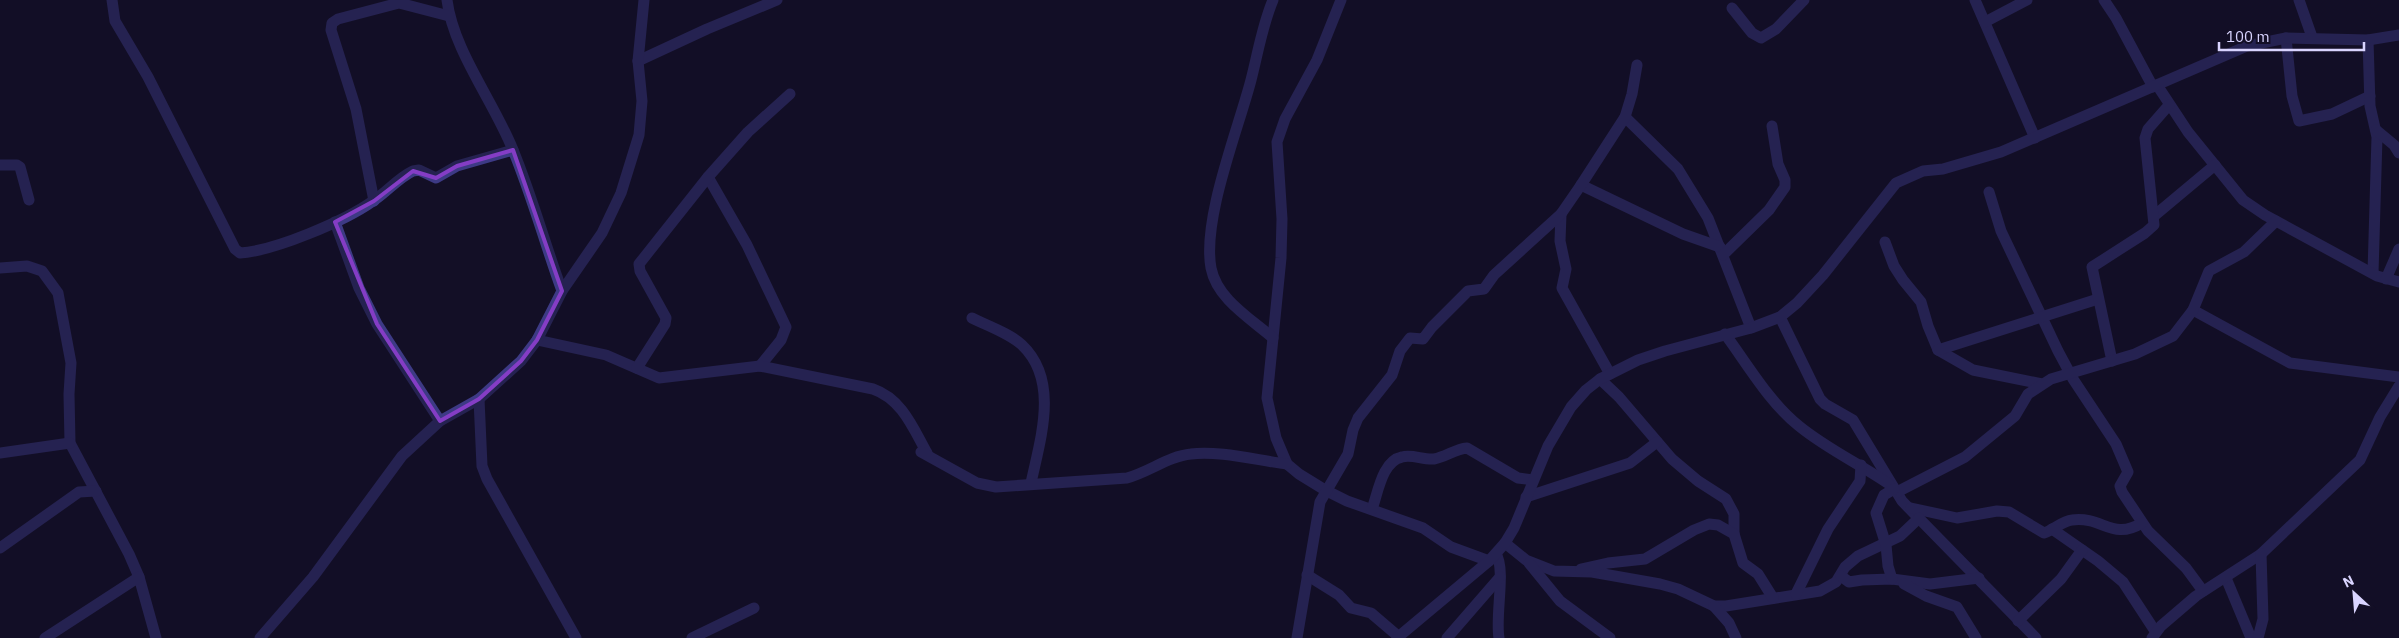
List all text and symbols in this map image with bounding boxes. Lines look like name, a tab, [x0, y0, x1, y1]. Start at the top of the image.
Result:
scale bar	[2219, 20, 2364, 52]
text: 100 m	[2226, 27, 2270, 46]
north arrow	[2329, 568, 2379, 618]
text: N	[2340, 571, 2357, 592]

